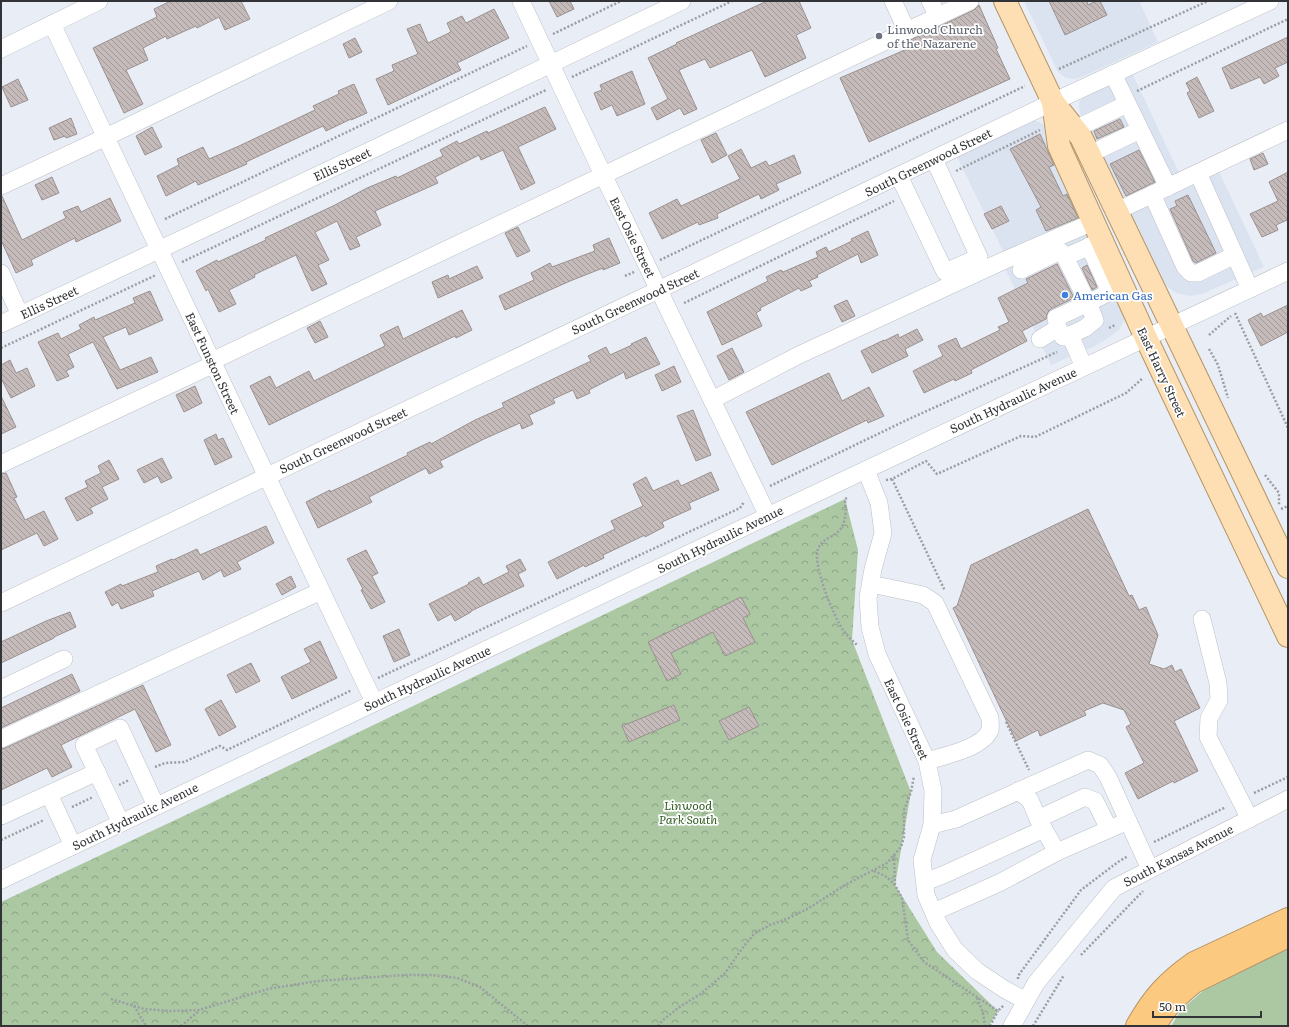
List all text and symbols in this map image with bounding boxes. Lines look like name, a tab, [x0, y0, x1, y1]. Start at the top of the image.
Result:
place label: Linwood Church of the Nazarene	[887, 20, 983, 52]
marker: Linwood Church of the Nazarene	[874, 31, 884, 41]
street label: South Greenwood Street	[861, 123, 995, 201]
street label: Ellis Street	[310, 143, 374, 185]
street label: East Osie Street	[606, 193, 660, 281]
street label: South Greenwood Street	[568, 263, 702, 339]
street label: Ellis Street	[17, 281, 81, 323]
place label: American Gas	[1073, 286, 1153, 304]
marker: American Gas	[1060, 290, 1070, 300]
street label: East Funston Street	[181, 309, 245, 417]
street label: East Harry Street	[1133, 324, 1191, 420]
street label: South Hydraulic Avenue	[947, 363, 1079, 437]
street label: South Greenwood Street	[276, 402, 410, 478]
street label: South Hydraulic Avenue	[654, 501, 786, 577]
street label: South Hydraulic Avenue	[361, 641, 493, 715]
street label: East Osie Street	[880, 675, 934, 763]
street label: South Hydraulic Avenue	[69, 778, 201, 854]
park label: Linwood Park South	[659, 796, 717, 828]
street label: South Kansas Avenue	[1120, 819, 1236, 891]
scale bar	[1153, 993, 1261, 1019]
text: 50 m	[1159, 997, 1186, 1015]

